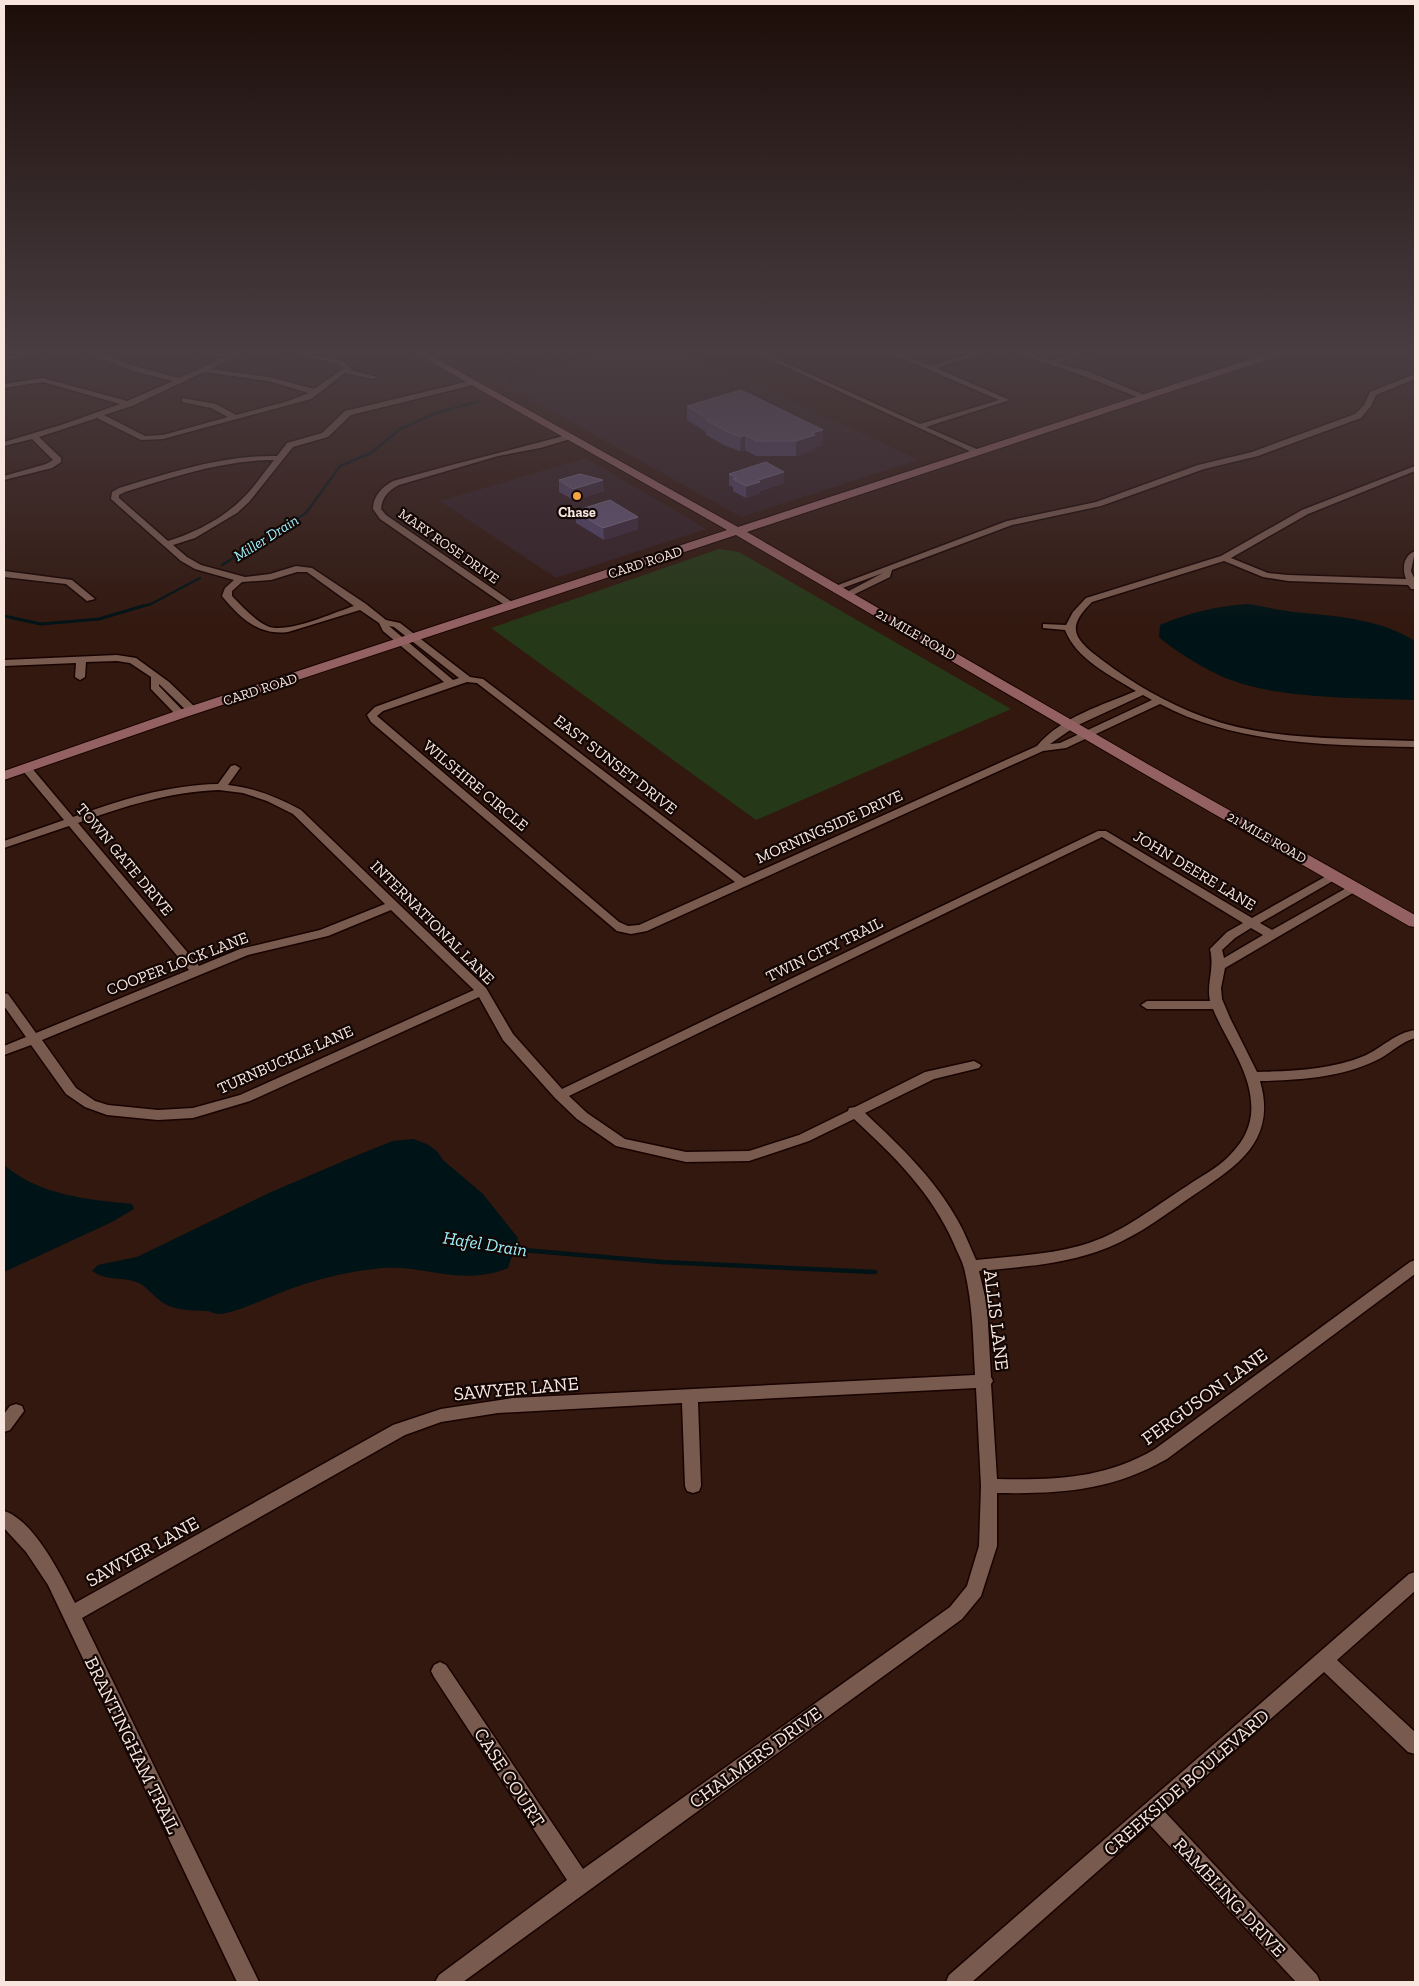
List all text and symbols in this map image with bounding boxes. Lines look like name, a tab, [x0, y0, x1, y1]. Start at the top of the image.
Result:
marker: Chase	[571, 490, 583, 502]
place label: Chase	[558, 504, 596, 521]
street label: MARY ROSE DRIVE	[395, 505, 502, 587]
water label: Miller Drain	[230, 511, 302, 565]
street label: CARD ROAD	[606, 542, 685, 582]
street label: 21 MILE ROAD	[873, 605, 959, 664]
street label: CARD ROAD	[221, 669, 300, 709]
street label: EAST SUNSET DRIVE	[551, 711, 681, 818]
street label: WILSHIRE CIRCLE	[419, 736, 532, 835]
street label: MORNINGSIDE DRIVE	[753, 786, 906, 867]
street label: TOWN GATE DRIVE	[72, 799, 177, 919]
street label: 21 MILE ROAD	[1224, 808, 1310, 867]
street label: JOHN DEERE LANE	[1130, 826, 1259, 914]
street label: INTERNATIONAL LANE	[367, 856, 499, 988]
street label: TWIN CITY TRAIL	[763, 913, 886, 986]
street label: COOPER LOCK LANE	[104, 928, 251, 999]
street label: TURNBUCKLE LANE	[214, 1021, 356, 1098]
water label: Hafel Drain	[441, 1226, 529, 1262]
street label: ALLIS LANE	[979, 1268, 1014, 1372]
street label: FERGUSON LANE	[1137, 1343, 1272, 1450]
street label: SAWYER LANE	[453, 1372, 580, 1405]
street label: SAWYER LANE	[82, 1511, 203, 1592]
street label: BRANTINGHAM TRAIL	[80, 1653, 186, 1838]
street label: CHALMERS DRIVE	[685, 1702, 826, 1813]
street label: CREEKSIDE BOULEVARD	[1099, 1704, 1274, 1861]
street label: CASE COURT	[469, 1724, 550, 1831]
street label: RAMBLING DRIVE	[1169, 1833, 1291, 1962]

